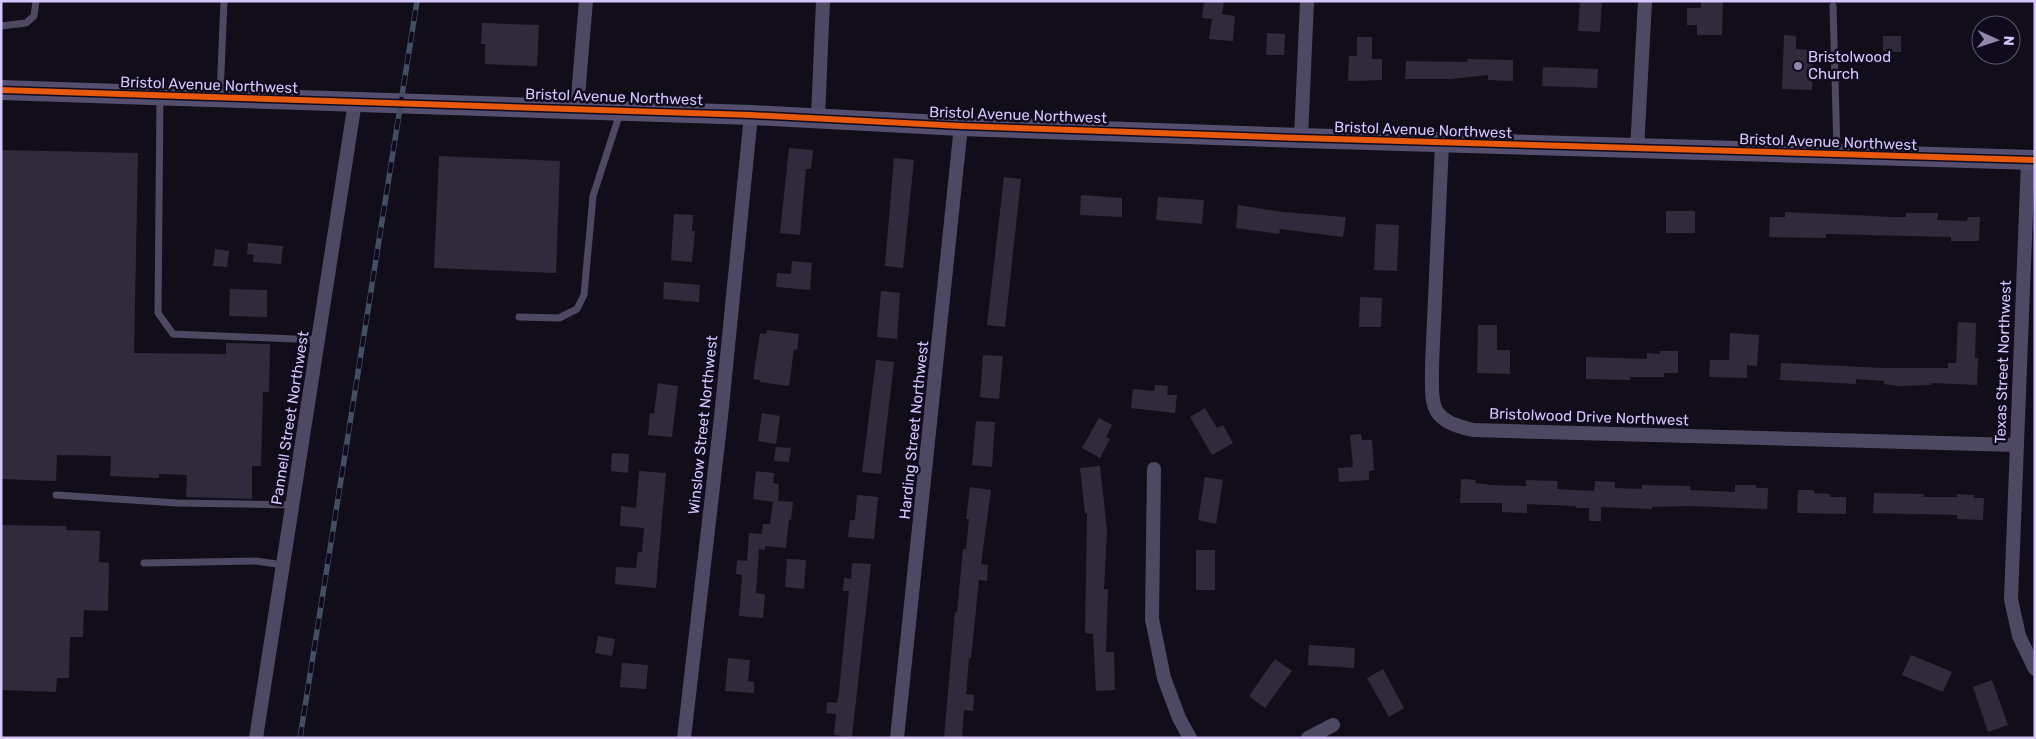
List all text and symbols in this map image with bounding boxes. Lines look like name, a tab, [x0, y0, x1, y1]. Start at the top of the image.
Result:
north arrow	[1971, 15, 2021, 65]
text: N	[2000, 35, 2017, 46]
place label: Bristolwood Church	[1808, 48, 1891, 83]
marker: Bristolwood Church	[1792, 60, 1804, 72]
street label: Bristol Avenue Northwest	[120, 73, 298, 97]
street label: Bristol Avenue Northwest	[525, 85, 703, 109]
street label: Bristol Avenue Northwest	[929, 103, 1107, 127]
street label: Bristol Avenue Northwest	[1334, 118, 1512, 142]
street label: Bristol Avenue Northwest	[1739, 130, 1917, 154]
street label: Texas Street Northwest	[1991, 280, 2015, 444]
street label: Pannell Street Northwest	[267, 330, 313, 506]
street label: Winslow Street Northwest	[685, 334, 721, 516]
street label: Harding Street Northwest	[896, 340, 932, 520]
street label: Bristolwood Drive Northwest	[1489, 405, 1689, 429]

